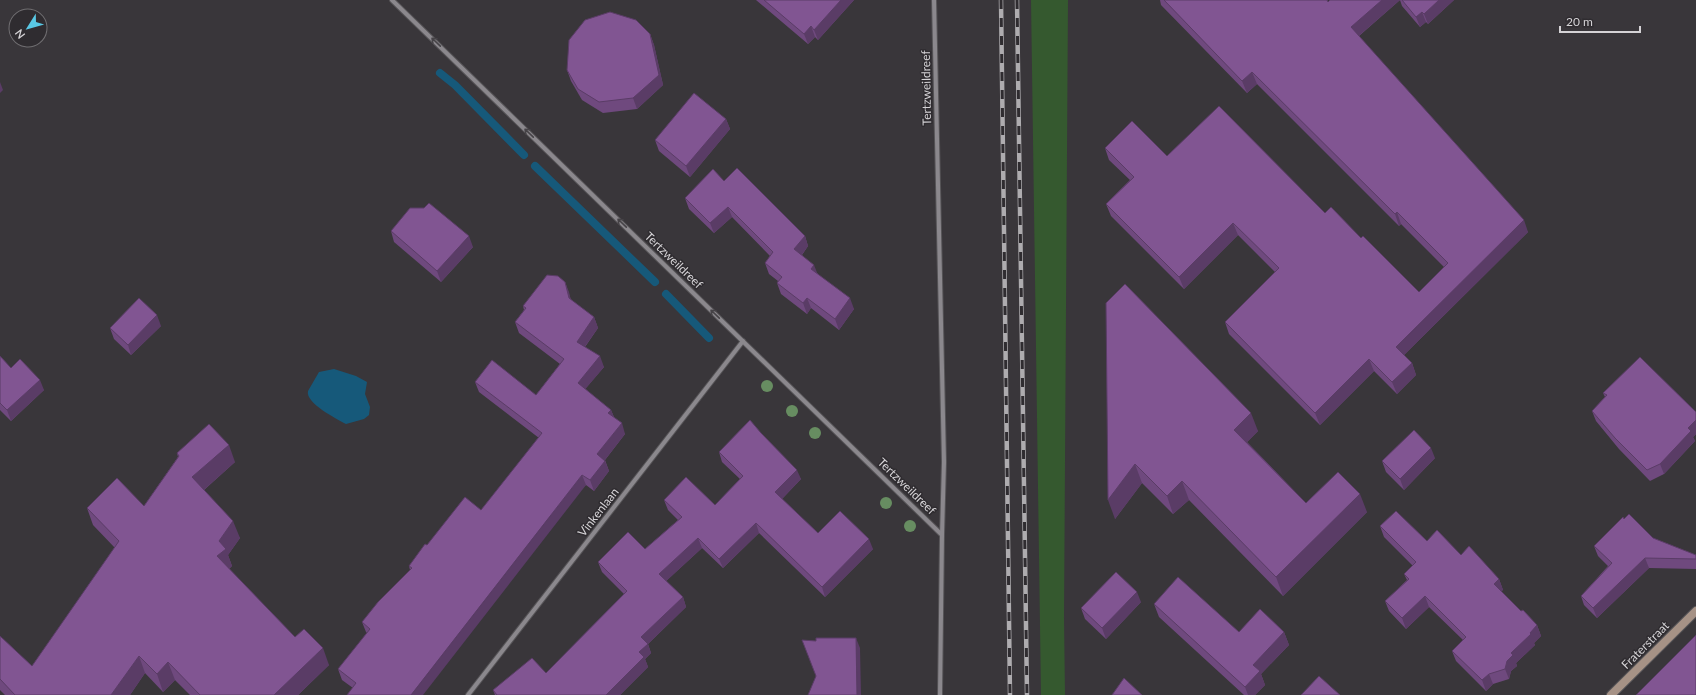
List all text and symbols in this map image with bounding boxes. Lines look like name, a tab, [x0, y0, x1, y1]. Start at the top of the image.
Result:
north arrow	[8, 8, 48, 48]
scale bar	[1560, 8, 1640, 34]
text: 20 m	[1566, 14, 1593, 29]
text: N	[12, 27, 27, 42]
one-way arrow	[431, 38, 441, 47]
street label: Tertzweildreef	[918, 50, 934, 126]
one-way arrow	[524, 128, 534, 138]
one-way arrow	[617, 219, 627, 228]
street label: Tertzweildreef	[642, 229, 707, 292]
one-way arrow	[710, 309, 720, 319]
street label: Tertzweildreef	[875, 455, 940, 518]
street label: Vinkenlaan	[574, 485, 622, 539]
street label: Fraterstraat	[1618, 618, 1672, 672]

